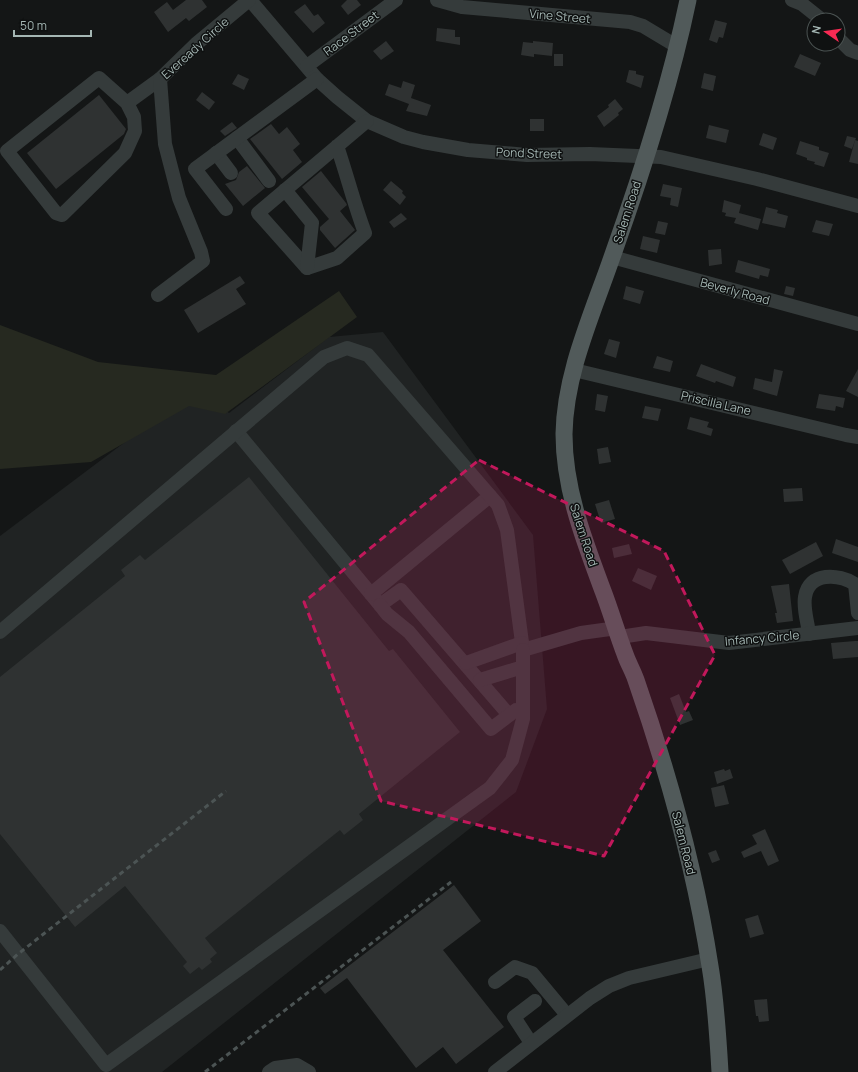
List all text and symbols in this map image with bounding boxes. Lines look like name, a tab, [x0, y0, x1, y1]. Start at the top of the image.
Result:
street label: Vine Street	[529, 5, 592, 27]
street label: Race Street	[320, 6, 382, 59]
scale bar	[14, 12, 91, 38]
north arrow	[806, 12, 846, 52]
street label: Eveready Circle	[158, 13, 232, 83]
text: 50 m	[20, 17, 47, 34]
text: N	[808, 24, 824, 35]
street label: Pond Street	[496, 143, 563, 163]
street label: Salem Road	[609, 179, 645, 245]
street label: Beverly Road	[698, 274, 772, 308]
street label: Priscilla Lane	[679, 387, 753, 419]
street label: Salem Road	[566, 502, 602, 568]
street label: Infancy Circle	[724, 626, 800, 650]
street label: Salem Road	[668, 810, 700, 876]

